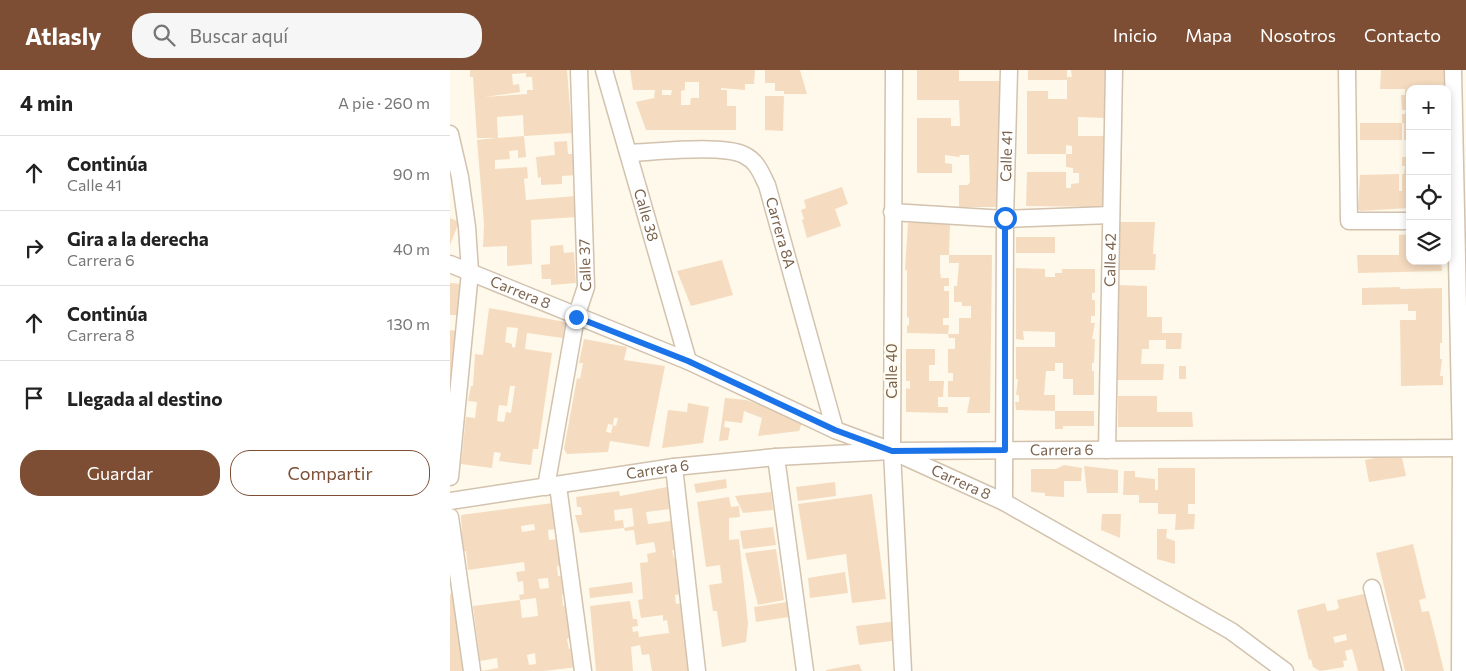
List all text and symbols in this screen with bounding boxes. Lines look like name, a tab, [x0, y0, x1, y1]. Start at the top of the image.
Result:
search box	[132, 13, 482, 58]
text: Atlasly	[25, 21, 102, 50]
icon: search	[150, 21, 178, 49]
text: Buscar aquí	[190, 24, 288, 47]
text: Inicio	[1113, 24, 1157, 46]
text: Mapa	[1185, 24, 1232, 46]
text: Nosotros	[1260, 24, 1336, 46]
text: Contacto	[1364, 24, 1441, 46]
map controls	[1406, 85, 1451, 265]
button: +	[1406, 85, 1451, 130]
text: 4 min	[20, 90, 73, 115]
text: A pie · 260 m	[338, 93, 430, 112]
street label: Calle 41	[996, 130, 1015, 182]
button: −	[1406, 130, 1451, 175]
text: Continúa	[67, 152, 148, 175]
icon: ahead	[20, 159, 48, 187]
text: 90 m	[393, 164, 430, 183]
text: Calle 41	[67, 175, 122, 194]
button: locate	[1406, 175, 1451, 220]
street label: Calle 38	[631, 186, 663, 243]
street label: Carrera 8A	[763, 195, 800, 270]
route start	[994, 207, 1017, 230]
button: layers	[1406, 220, 1451, 265]
text: Gira a la derecha	[67, 227, 209, 250]
street label: Calle 42	[1100, 233, 1119, 287]
icon: right	[20, 234, 48, 262]
street label: Calle 37	[574, 238, 594, 292]
text: 40 m	[393, 239, 430, 258]
text: Carrera 6	[67, 250, 135, 269]
street label: Carrera 8	[488, 271, 554, 312]
text: Continúa	[67, 302, 148, 325]
route end	[565, 306, 588, 329]
icon: ahead	[20, 309, 48, 337]
text: 130 m	[387, 314, 430, 333]
text: Carrera 8	[67, 325, 135, 344]
street label: Calle 40	[882, 343, 900, 399]
icon: arrive	[20, 384, 48, 412]
text: Llegada al destino	[67, 387, 223, 410]
street label: Carrera 6	[1030, 440, 1094, 458]
button: Guardar	[20, 450, 220, 496]
button: Compartir	[230, 450, 430, 496]
street label: Carrera 6	[625, 456, 690, 482]
street label: Carrera 8	[929, 460, 994, 503]

